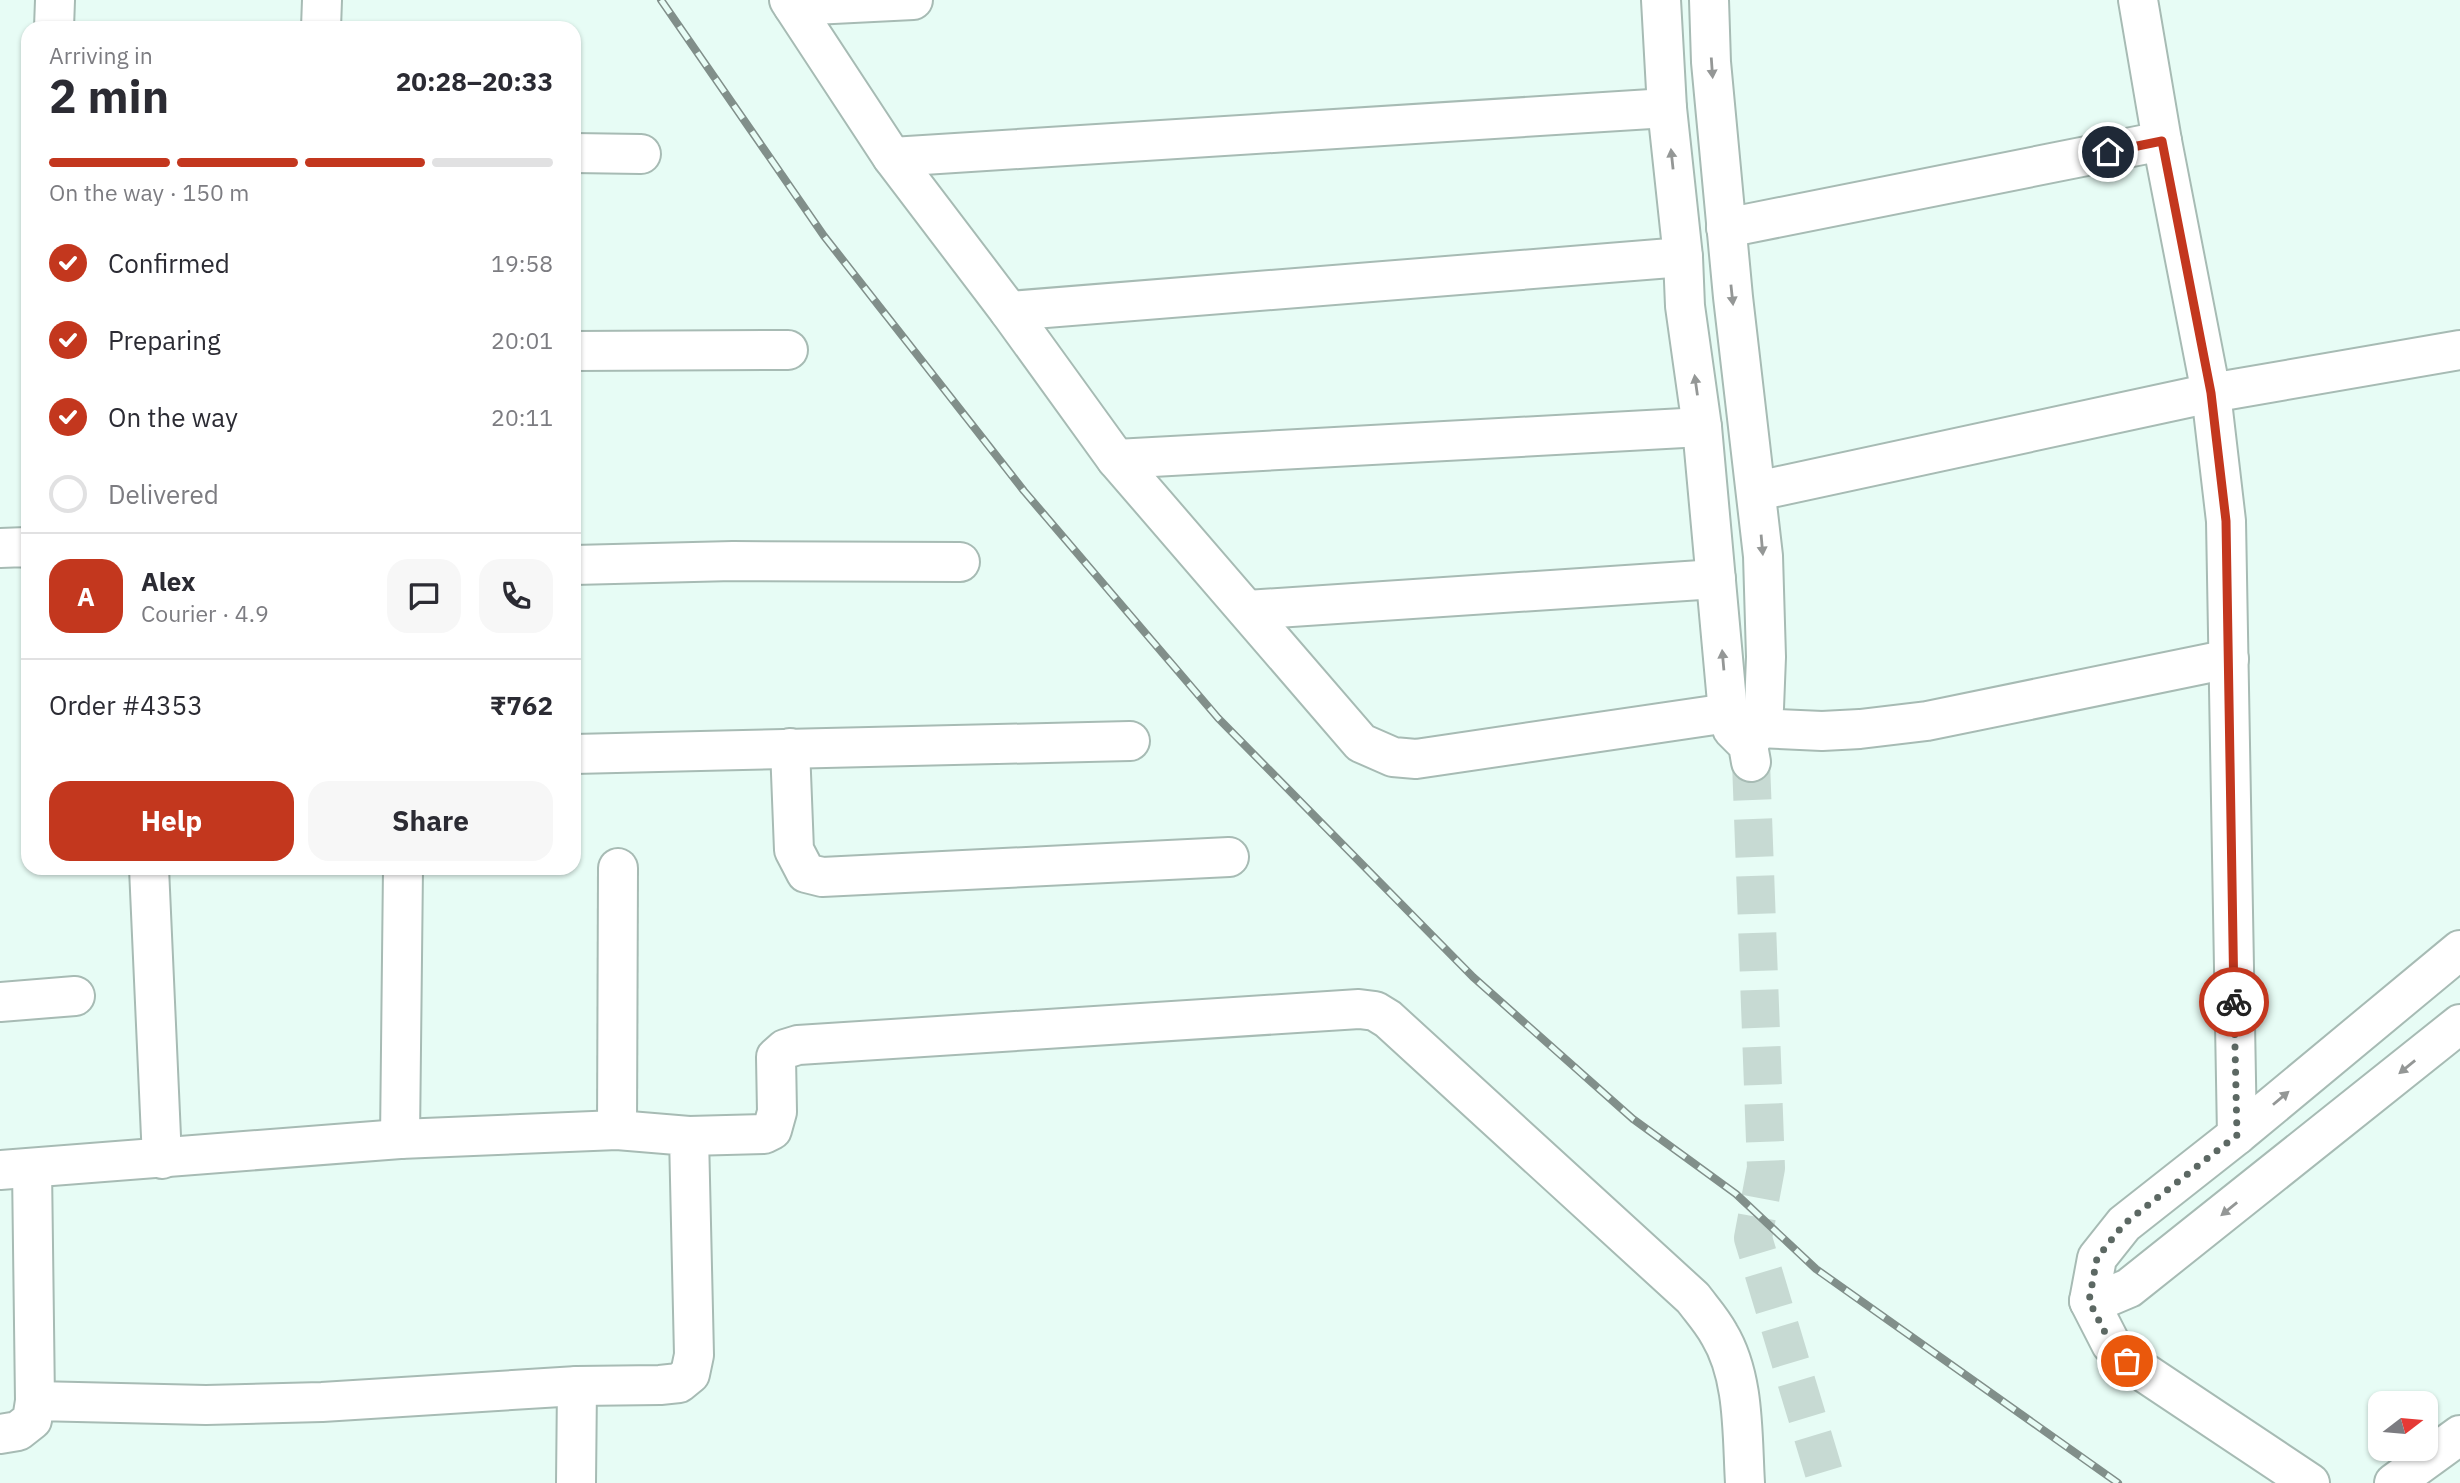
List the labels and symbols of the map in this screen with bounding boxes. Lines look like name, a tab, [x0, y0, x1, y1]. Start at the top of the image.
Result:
one-way arrow	[1706, 57, 1717, 79]
pin	[2078, 122, 2138, 182]
one-way arrow	[1667, 147, 1678, 169]
one-way arrow	[1727, 284, 1738, 306]
one-way arrow	[1690, 374, 1701, 396]
one-way arrow	[1757, 534, 1768, 556]
one-way arrow	[1717, 649, 1728, 671]
courier	[2199, 967, 2269, 1037]
one-way arrow	[2398, 1059, 2416, 1074]
one-way arrow	[2272, 1091, 2290, 1106]
one-way arrow	[2220, 1201, 2238, 1215]
pin	[2097, 1331, 2157, 1391]
north arrow	[2368, 1391, 2438, 1461]

